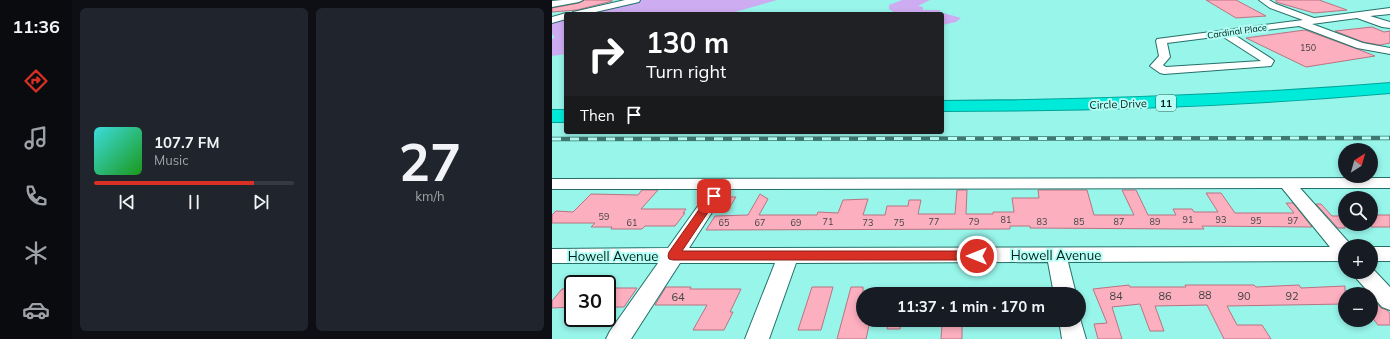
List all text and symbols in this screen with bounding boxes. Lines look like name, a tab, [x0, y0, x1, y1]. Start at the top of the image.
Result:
text: 11:36	[12, 15, 60, 38]
street label: Cardinal Place	[1207, 21, 1268, 41]
text: 130 m	[646, 25, 729, 60]
icon: right	[580, 28, 632, 80]
house number: 150	[1300, 42, 1316, 53]
text: Turn right	[646, 60, 726, 83]
icon: directions	[22, 67, 50, 95]
road number: 11	[1156, 95, 1176, 111]
street label: Circle Drive	[1089, 96, 1147, 112]
icon: arrive	[623, 104, 645, 126]
text: Then	[580, 106, 615, 125]
icon: music	[22, 124, 50, 152]
text: 27	[399, 129, 461, 194]
text: 107.7 FM	[154, 133, 219, 152]
north arrow	[1338, 143, 1378, 183]
map controls	[1338, 143, 1378, 327]
text: Music	[154, 152, 189, 168]
pin	[697, 179, 731, 213]
icon: phone	[22, 182, 50, 210]
icon: arrive	[703, 185, 725, 207]
text: km/h	[415, 188, 445, 204]
icon: previous	[116, 191, 138, 213]
icon: pause	[183, 191, 205, 213]
icon: next	[250, 191, 272, 213]
button: search	[1338, 191, 1378, 231]
house number: 59	[599, 211, 609, 222]
house number: 81	[1001, 214, 1011, 225]
house number: 91	[1183, 214, 1193, 225]
house number: 93	[1216, 214, 1226, 225]
house number: 95	[1251, 215, 1262, 226]
house number: 97	[1288, 215, 1298, 226]
house number: 71	[823, 216, 833, 227]
house number: 77	[929, 216, 939, 227]
house number: 79	[969, 216, 979, 227]
house number: 83	[1037, 216, 1047, 227]
house number: 85	[1074, 216, 1085, 227]
house number: 87	[1114, 216, 1124, 227]
house number: 89	[1150, 216, 1160, 227]
house number: 61	[627, 217, 637, 228]
house number: 65	[719, 217, 730, 228]
house number: 67	[755, 217, 765, 228]
house number: 69	[791, 217, 801, 228]
house number: 73	[863, 217, 873, 228]
house number: 75	[894, 217, 905, 228]
position arrow	[956, 235, 998, 277]
icon: climate	[22, 239, 50, 267]
button: +	[1338, 239, 1378, 279]
street label: Howell Avenue	[1011, 247, 1101, 263]
street label: Howell Avenue	[568, 248, 658, 264]
speed limit sign: 30	[564, 275, 616, 327]
button: −	[1338, 287, 1378, 327]
house number: 88	[1198, 288, 1212, 302]
house number: 84	[1109, 289, 1123, 303]
house number: 86	[1158, 289, 1172, 303]
house number: 90	[1237, 289, 1251, 303]
house number: 92	[1285, 289, 1299, 303]
house number: 64	[671, 290, 685, 304]
icon: car	[22, 296, 50, 324]
text: 11:37 · 1 min · 170 m	[897, 297, 1045, 316]

